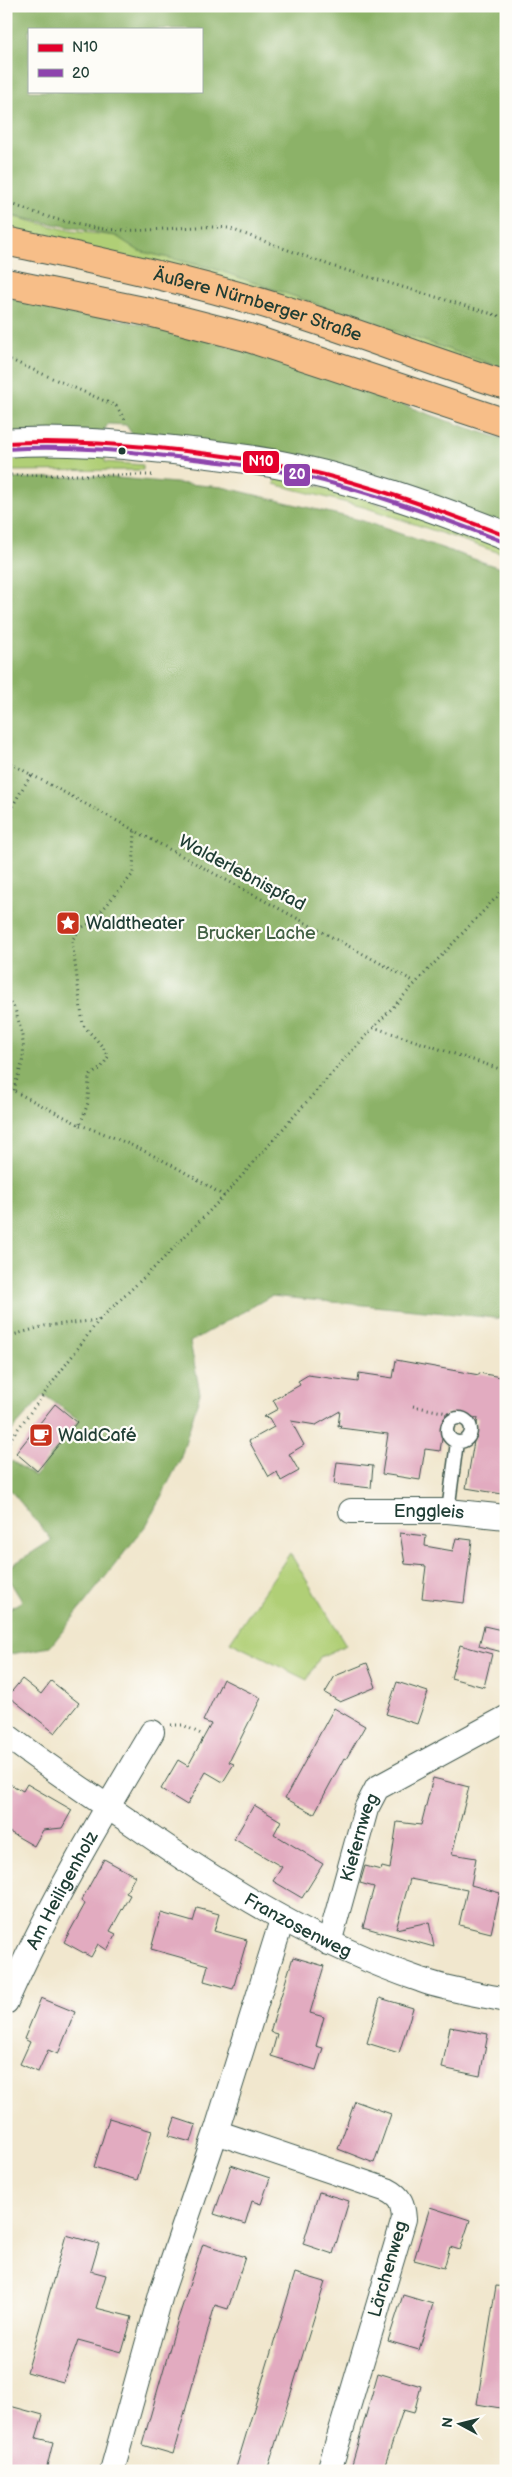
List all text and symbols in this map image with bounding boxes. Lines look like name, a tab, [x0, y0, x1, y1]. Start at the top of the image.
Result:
legend	[28, 28, 202, 92]
text: N10	[72, 38, 98, 57]
text: 20	[72, 64, 90, 83]
street label: Äußere Nürnberger Straße	[152, 263, 365, 346]
unlabelled marker	[117, 446, 127, 456]
line badge: N10	[242, 450, 280, 474]
text: N10	[248, 453, 274, 470]
line badge: 20	[283, 463, 311, 487]
text: 20	[289, 466, 306, 483]
street label: Walderlebnispfad	[175, 831, 309, 915]
place icon: Waldtheater	[55, 910, 81, 936]
place label: Waldtheater	[86, 913, 185, 934]
park label: Brucker Lache	[196, 923, 316, 944]
cafe icon: WaldCafé	[28, 1422, 54, 1448]
place label: WaldCafé	[58, 1425, 137, 1446]
street label: Enggleis	[394, 1501, 465, 1523]
street label: Kiefernweg	[336, 1789, 383, 1884]
street label: Am Heiligenholz	[22, 1827, 102, 1953]
street label: Franzosenweg	[240, 1888, 355, 1962]
street label: Lärchenweg	[364, 2218, 412, 2320]
north arrow	[434, 2400, 484, 2450]
text: N	[439, 2416, 457, 2429]

